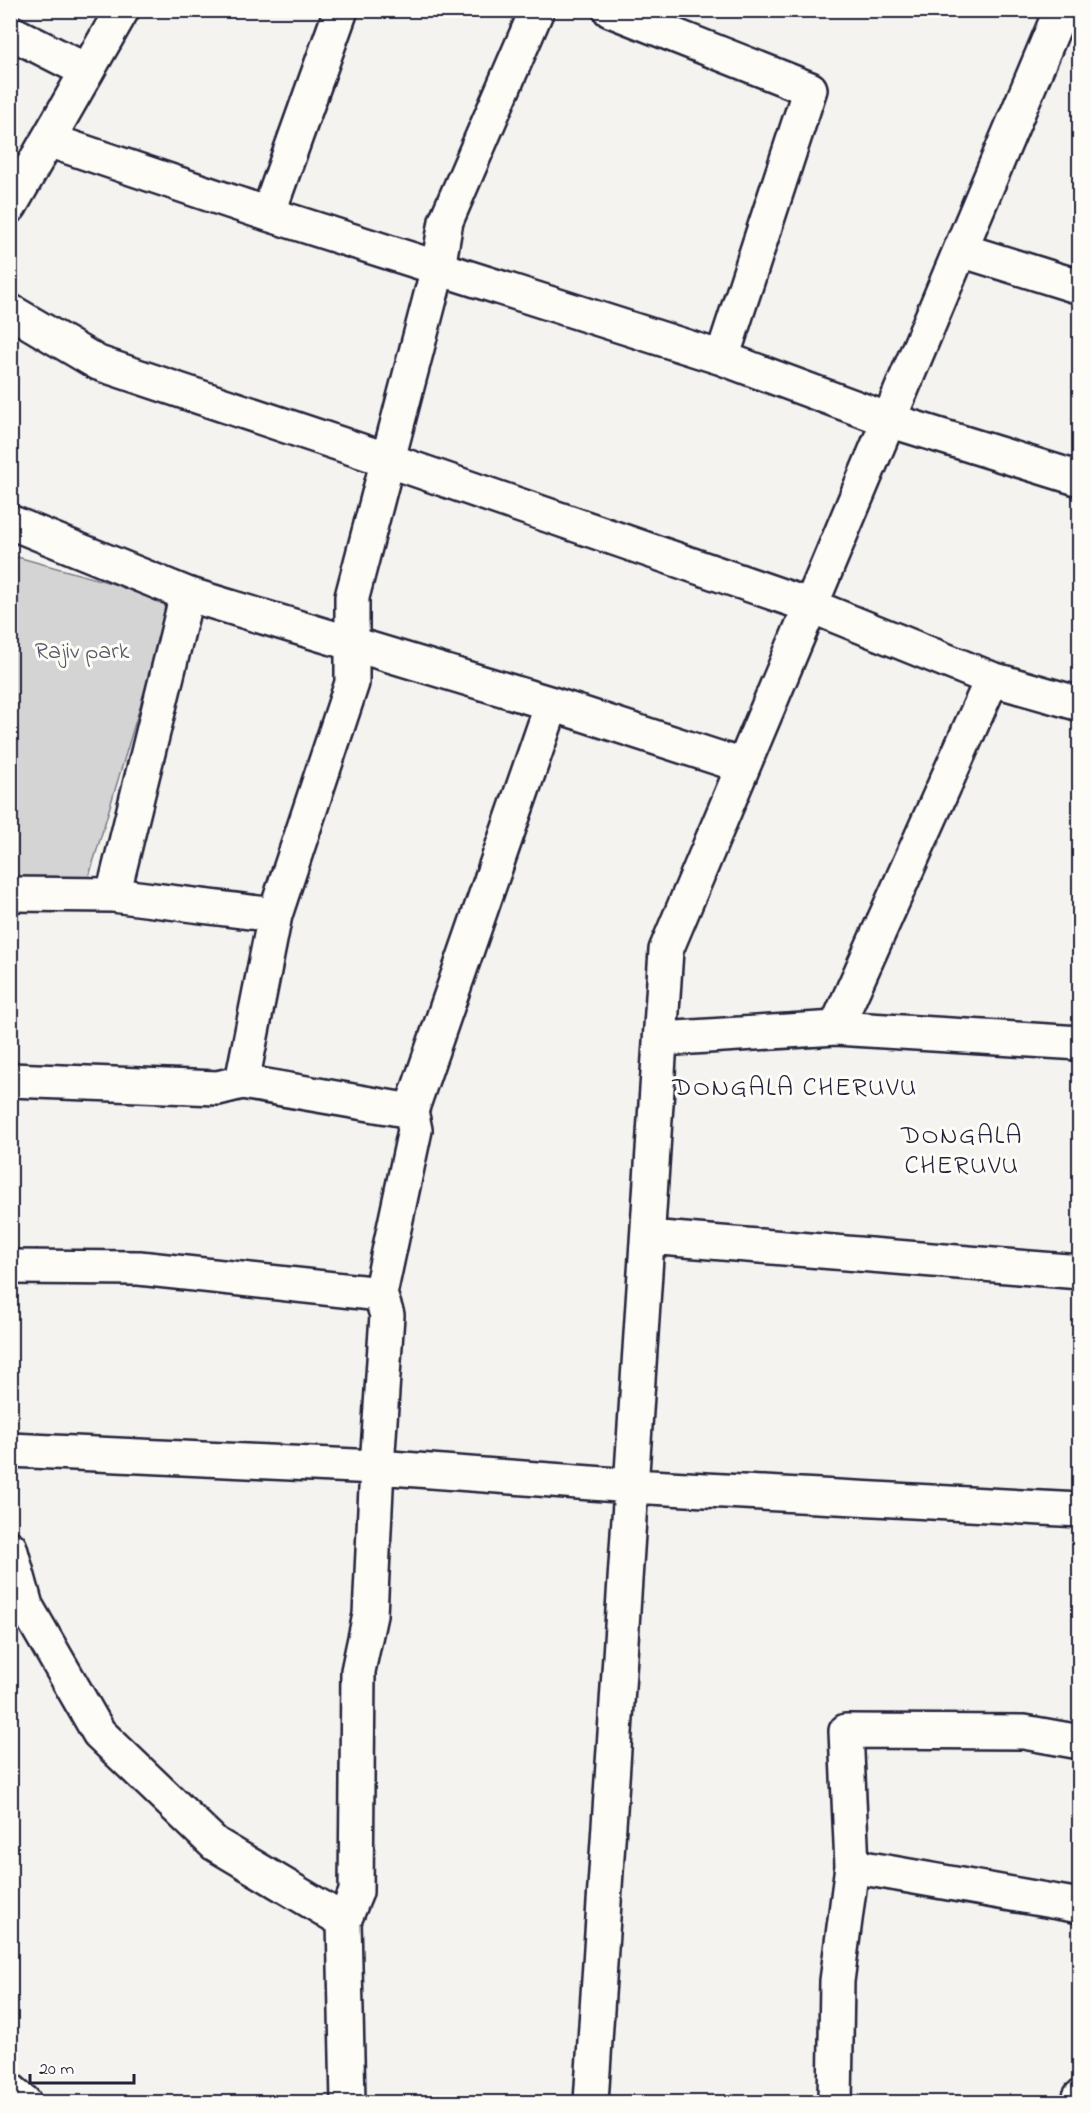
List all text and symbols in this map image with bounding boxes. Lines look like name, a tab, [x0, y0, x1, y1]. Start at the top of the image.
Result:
park label: Rajiv park	[35, 635, 130, 670]
district label: DONGALA CHERUVU	[671, 1070, 918, 1108]
district label: DONGALA CHERUVU	[900, 1118, 1023, 1186]
scale bar	[30, 2047, 134, 2085]
text: 20 m	[39, 2057, 74, 2083]

